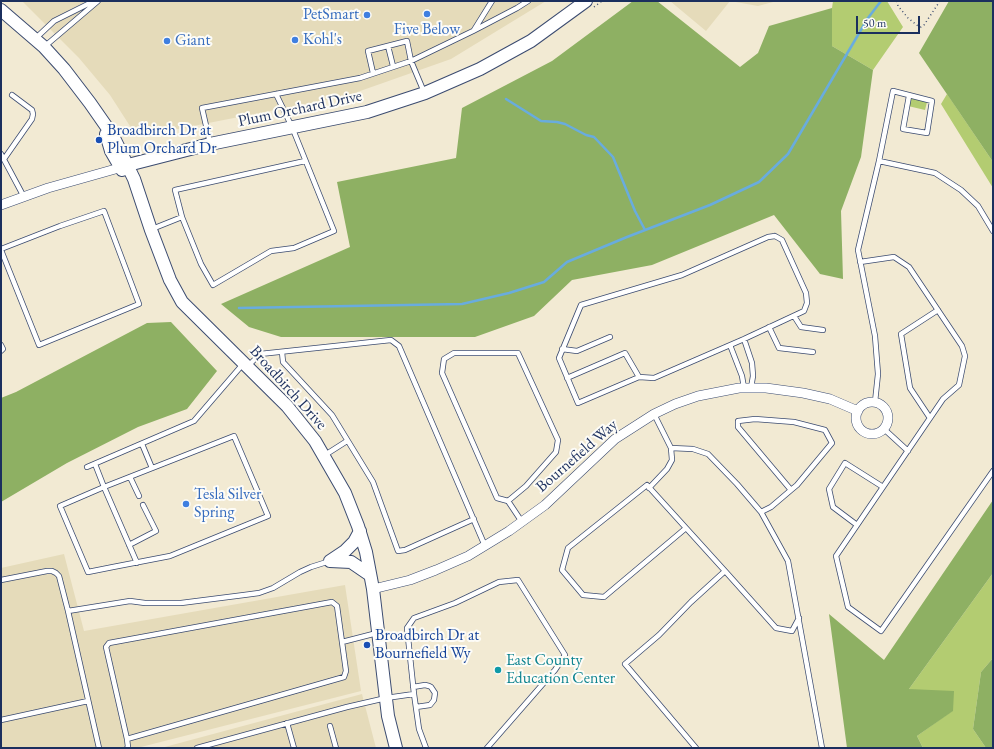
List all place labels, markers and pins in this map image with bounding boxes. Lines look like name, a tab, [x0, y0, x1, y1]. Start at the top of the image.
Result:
place label: PetSmart	[303, 5, 359, 25]
marker: Five Below	[422, 9, 432, 19]
marker: PetSmart	[362, 10, 372, 20]
place label: Five Below	[394, 20, 460, 40]
place label: Kohl's	[303, 30, 342, 50]
place label: Giant	[175, 31, 210, 51]
marker: Kohl's	[290, 35, 300, 45]
marker: Giant	[162, 36, 172, 46]
place label: Broadbirch Dr at Plum Orchard Dr	[107, 121, 216, 159]
marker: Broadbirch Dr at Plum Orchard Dr	[94, 135, 104, 145]
place label: Tesla Silver Spring	[194, 485, 261, 523]
marker: Tesla Silver Spring	[181, 499, 191, 509]
place label: Broadbirch Dr at Bournefield Wy	[375, 626, 479, 664]
marker: Broadbirch Dr at Bournefield Wy	[362, 640, 372, 650]
place label: East County Education Center	[506, 651, 615, 689]
marker: East County Education Center	[493, 665, 503, 675]

